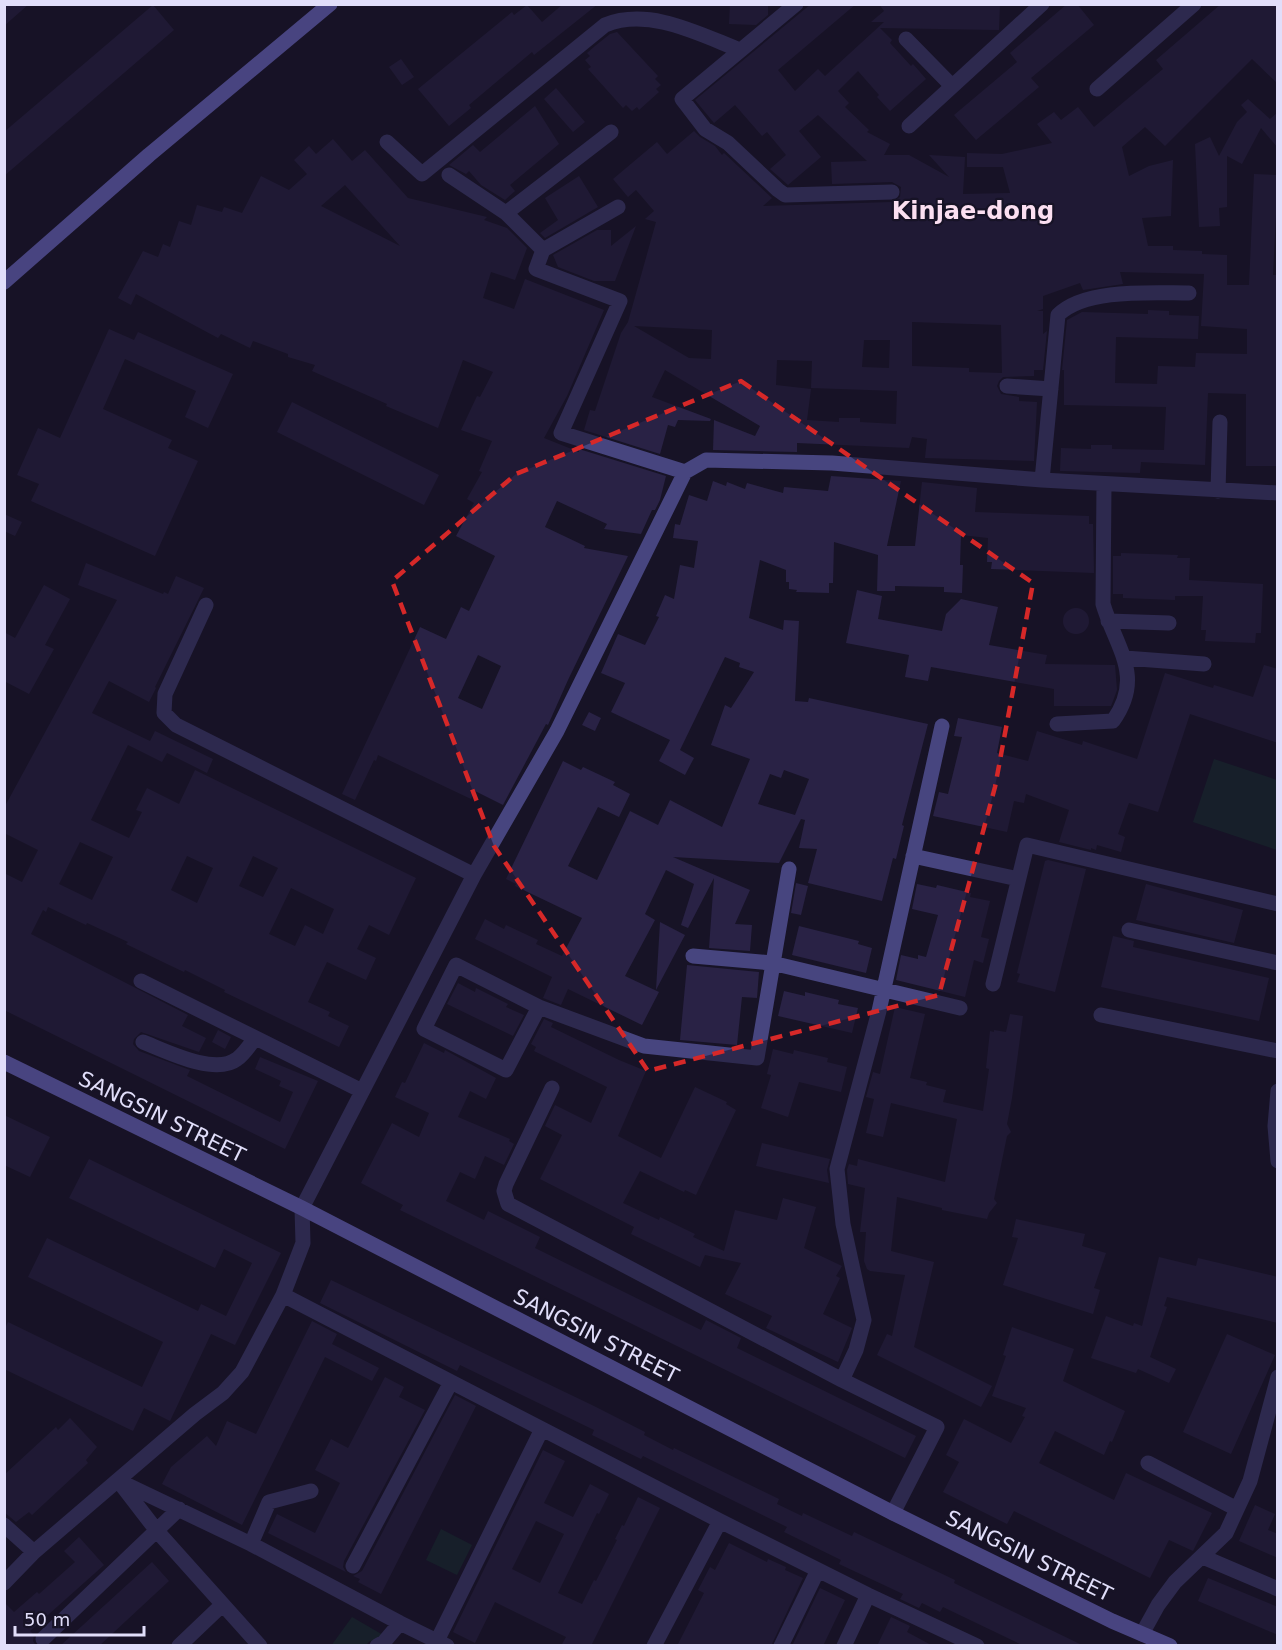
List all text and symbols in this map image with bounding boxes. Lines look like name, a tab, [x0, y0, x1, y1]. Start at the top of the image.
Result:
district label: Kinjae-dong	[892, 197, 1054, 225]
street label: SANGSIN STREET	[75, 1066, 249, 1168]
street label: SANGSIN STREET	[509, 1284, 683, 1388]
street label: SANGSIN STREET	[942, 1505, 1116, 1607]
scale bar	[15, 1599, 144, 1637]
text: 50 m	[24, 1609, 70, 1630]

